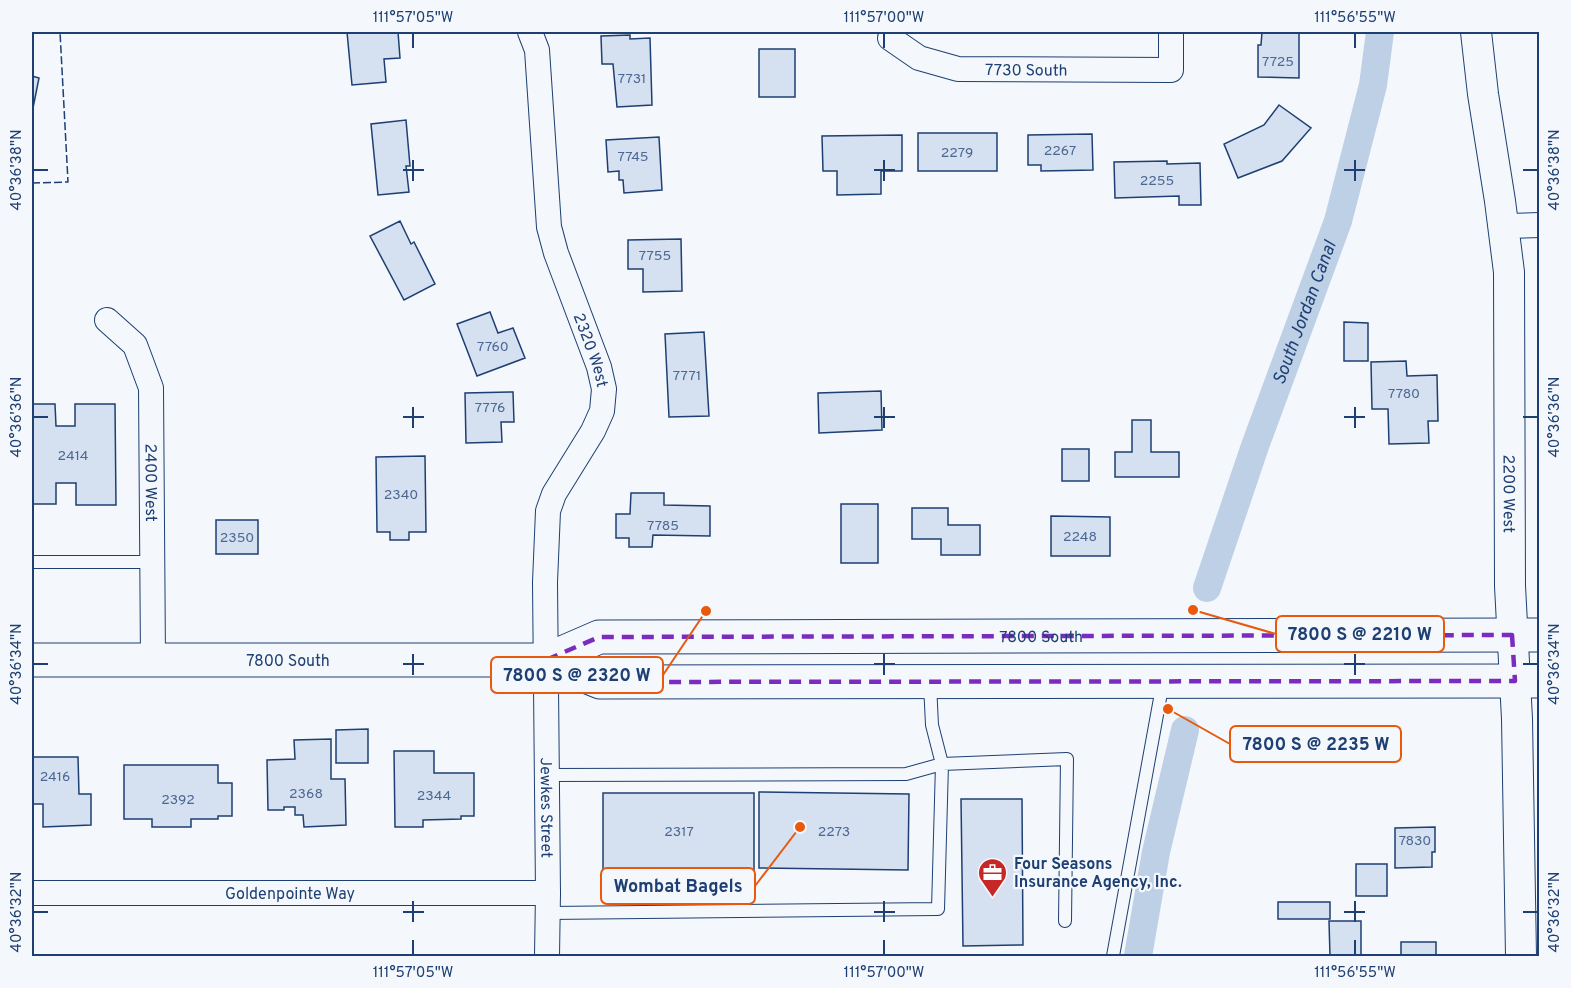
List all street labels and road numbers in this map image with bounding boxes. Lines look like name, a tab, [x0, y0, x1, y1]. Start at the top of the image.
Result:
street label: 7730 South	[985, 61, 1068, 82]
street label: 2320 West	[568, 311, 611, 389]
street label: 2400 West	[139, 443, 160, 522]
street label: 2200 West	[1498, 454, 1518, 533]
street label: 7800 South	[999, 628, 1083, 648]
street label: 7800 South	[246, 652, 330, 672]
street label: Jewkes Street	[535, 757, 556, 858]
street label: Goldenpointe Way	[225, 885, 355, 905]

